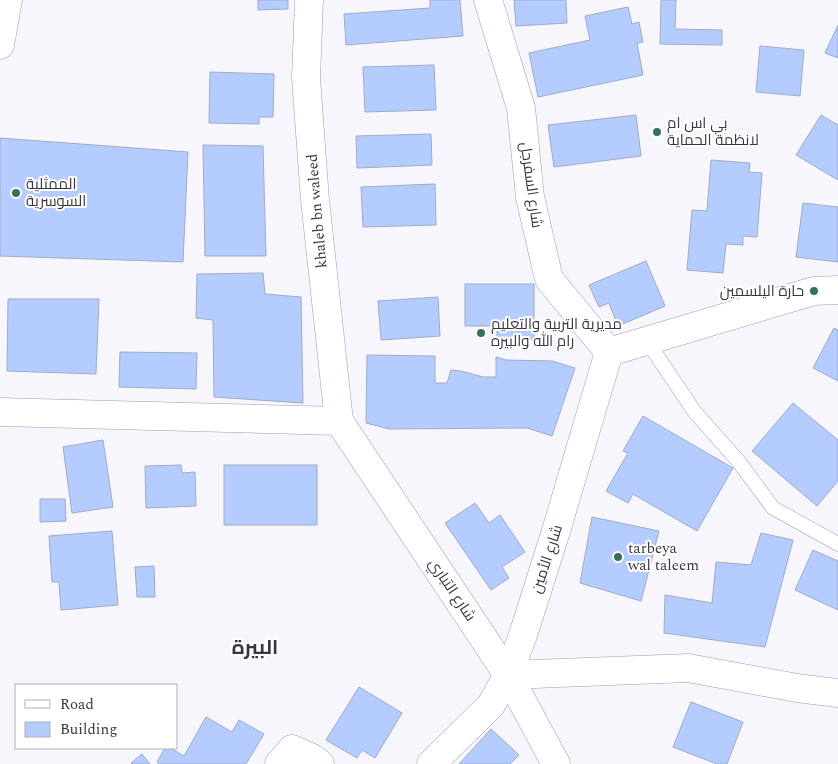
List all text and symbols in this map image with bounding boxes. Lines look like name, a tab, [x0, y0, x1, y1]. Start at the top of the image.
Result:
place label: بي اس ام لانظمة الحماية	[667, 112, 759, 152]
marker: بي اس ام لانظمة الحماية	[651, 126, 663, 138]
street label: شارع السفرجل	[514, 140, 548, 230]
street label: khaleb bn waleed	[301, 153, 333, 269]
place label: الممثلية السوسرية	[26, 173, 86, 213]
marker: الممثلية السوسرية	[10, 187, 22, 199]
place label: حارة اليلسمين	[720, 280, 804, 303]
marker: حارة اليلسمين	[808, 285, 820, 297]
place label: مديرية التربية والتعليم رام الله والبيره	[491, 313, 622, 353]
marker: مديرية التربية والتعليم رام الله والبيره	[475, 327, 487, 339]
street label: شارع الأمين	[525, 522, 569, 596]
place label: tarbeya wal taleem	[627, 537, 699, 577]
marker: tarbeya wal taleem	[612, 551, 624, 563]
street label: شارع التباري	[422, 554, 482, 626]
district label: البيرة	[232, 633, 278, 663]
legend	[15, 684, 178, 749]
text: Road	[60, 693, 94, 716]
text: Building	[60, 718, 117, 741]

